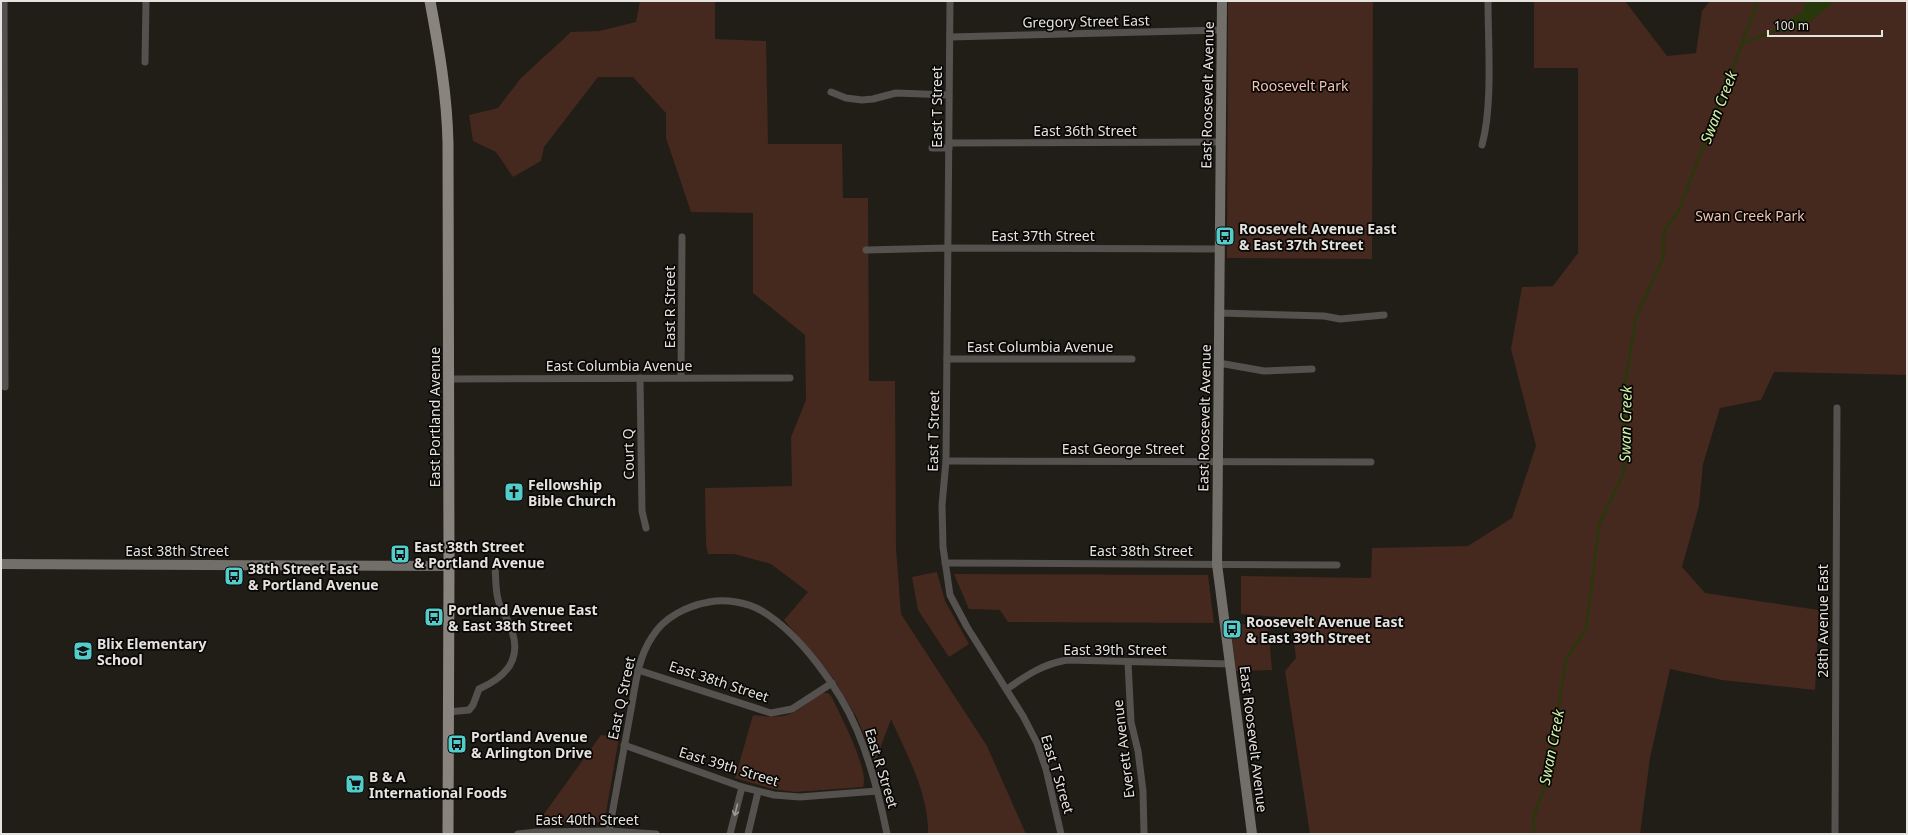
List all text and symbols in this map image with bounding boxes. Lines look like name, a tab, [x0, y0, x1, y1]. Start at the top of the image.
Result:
street label: Gregory Street East	[1022, 10, 1150, 32]
scale bar	[1768, 12, 1882, 38]
text: 100 m	[1774, 17, 1809, 34]
street label: East Roosevelt Avenue	[1196, 21, 1218, 169]
street label: East T Street	[927, 66, 946, 148]
water label: Swan Creek	[1695, 67, 1741, 146]
park label: Roosevelt Park	[1252, 76, 1349, 95]
street label: East 36th Street	[1033, 121, 1137, 140]
park label: Swan Creek Park	[1695, 206, 1805, 225]
place label: Roosevelt Avenue East & East 37th Street	[1239, 219, 1397, 254]
bus stop icon: Roosevelt Avenue East & East 37th Street	[1214, 225, 1236, 247]
street label: East 37th Street	[991, 226, 1095, 245]
street label: East R Street	[660, 266, 679, 348]
street label: East Columbia Avenue	[967, 337, 1113, 356]
street label: East Roosevelt Avenue	[1193, 344, 1215, 492]
street label: East Portland Avenue	[425, 347, 444, 487]
street label: East Columbia Avenue	[546, 356, 692, 375]
water label: Swan Creek	[1614, 385, 1636, 462]
street label: East T Street	[923, 390, 943, 472]
street label: Court Q	[618, 428, 638, 480]
street label: East George Street	[1062, 439, 1184, 458]
place label: Fellowship Bible Church	[528, 475, 616, 510]
church icon: Fellowship Bible Church	[503, 481, 525, 503]
place label: East 38th Street & Portland Avenue	[414, 537, 545, 572]
street label: East 38th Street	[125, 541, 229, 560]
street label: East 38th Street	[1089, 541, 1193, 560]
bus stop icon: East 38th Street & Portland Avenue	[389, 543, 411, 565]
place label: 38th Street East & Portland Avenue	[248, 559, 379, 594]
street label: 28th Avenue East	[1813, 564, 1832, 678]
bus stop icon: 38th Street East & Portland Avenue	[223, 565, 245, 587]
place label: Portland Avenue East & East 38th Street	[448, 600, 598, 635]
bus stop icon: Portland Avenue East & East 38th Street	[423, 606, 445, 628]
place label: Roosevelt Avenue East & East 39th Street	[1246, 612, 1404, 647]
bus stop icon: Roosevelt Avenue East & East 39th Street	[1221, 618, 1243, 640]
place label: Blix Elementary School	[97, 634, 207, 669]
school or university icon: Blix Elementary School	[72, 640, 94, 662]
street label: East 39th Street	[1063, 640, 1167, 659]
street label: East Q Street	[603, 655, 639, 741]
street label: East 38th Street	[667, 656, 771, 706]
street label: East Roosevelt Avenue	[1236, 665, 1272, 813]
street label: Everett Avenue	[1108, 699, 1138, 799]
water label: Swan Creek	[1534, 707, 1568, 786]
street label: East R Street	[861, 726, 903, 810]
place label: Portland Avenue & Arlington Drive	[471, 727, 592, 762]
street label: East T Street	[1037, 732, 1079, 816]
bus stop icon: Portland Avenue & Arlington Drive	[446, 733, 468, 755]
street label: East 39th Street	[677, 742, 781, 790]
place label: B & A International Foods	[369, 767, 507, 802]
supermarket icon: B & A International Foods	[344, 773, 366, 795]
one-way arrow	[731, 803, 739, 816]
street label: East 40th Street	[535, 810, 639, 829]

